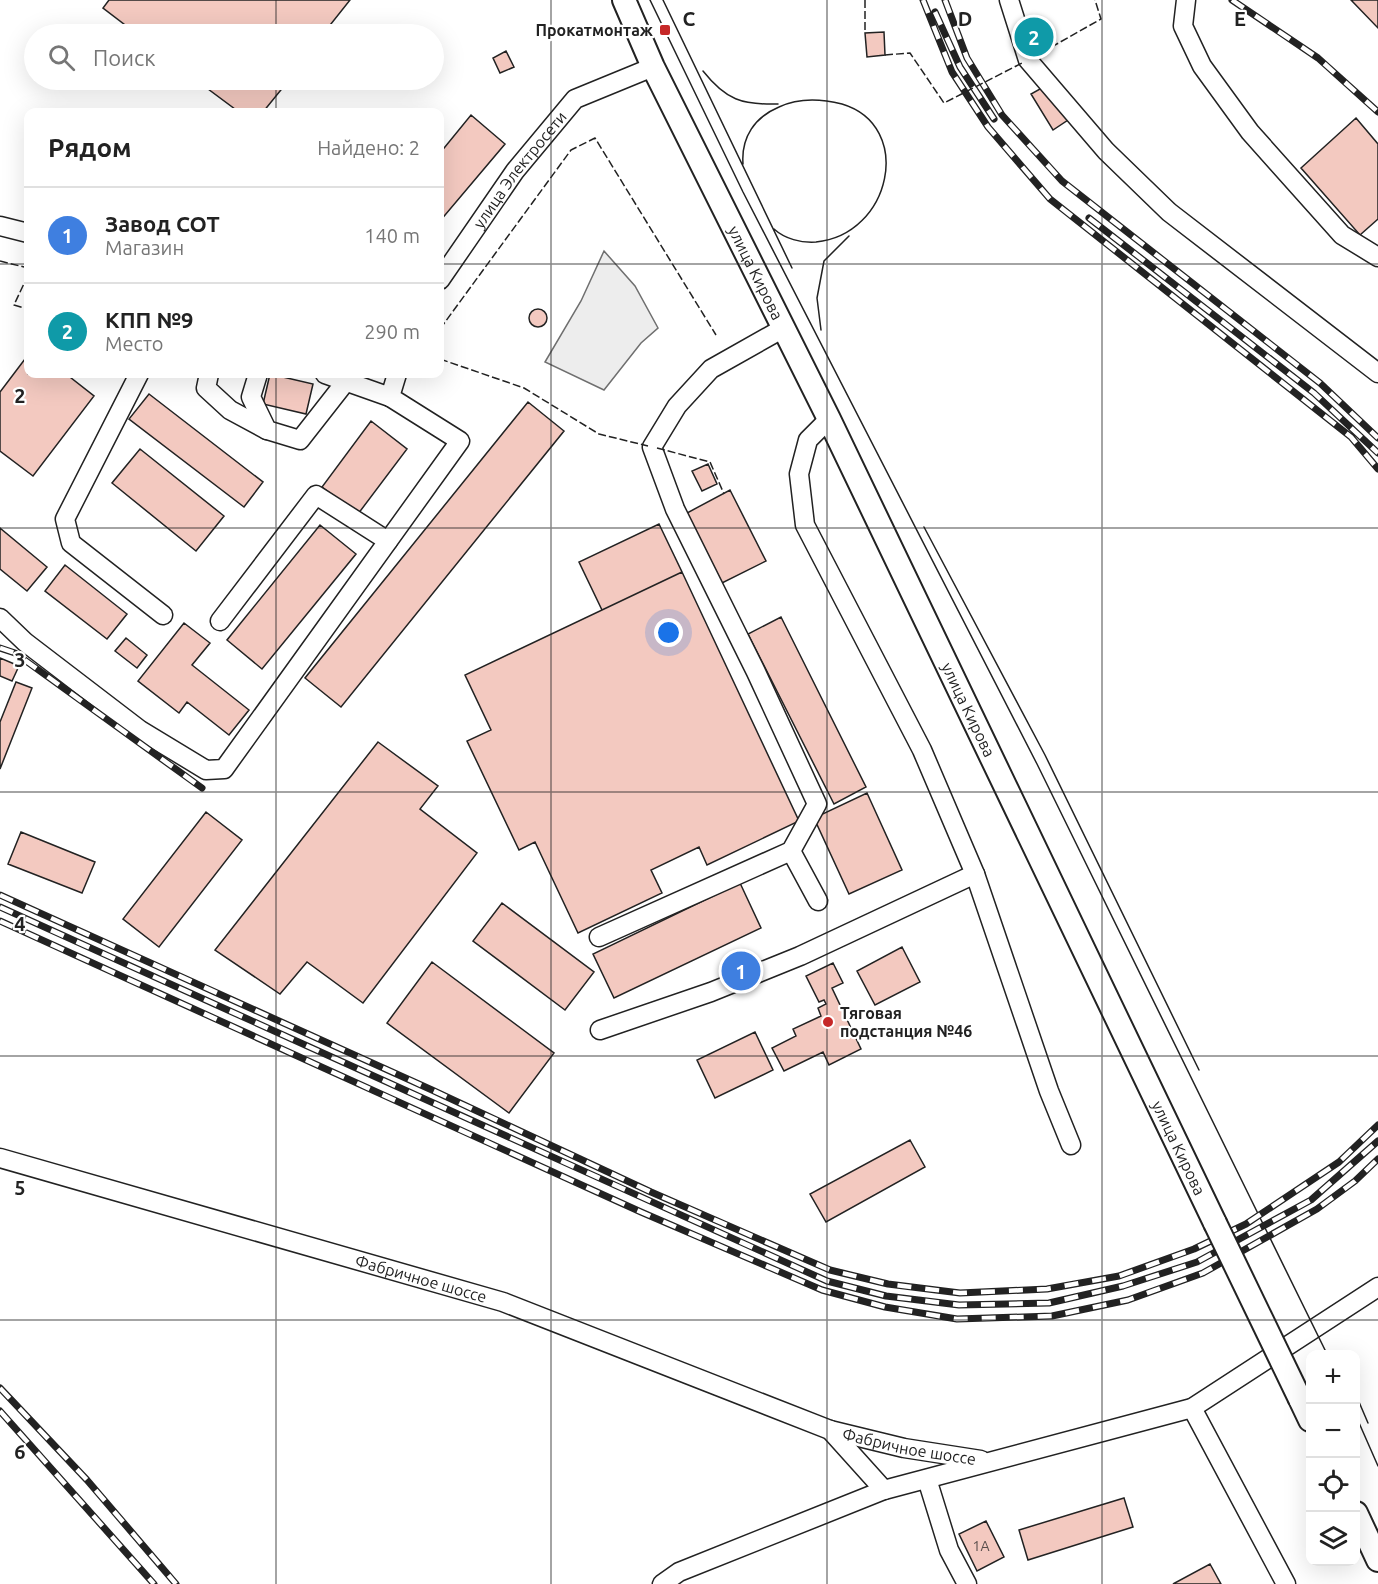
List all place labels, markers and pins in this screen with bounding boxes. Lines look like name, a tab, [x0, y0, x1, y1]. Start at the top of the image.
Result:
pin: 2	[1014, 15, 1054, 60]
place label: Прокатмонтаж	[535, 21, 653, 39]
marker: Прокатмонтаж	[658, 23, 672, 37]
pin: 1	[722, 948, 760, 994]
place label: Тяговая подстанция №46	[840, 1004, 972, 1040]
marker: Тяговая подстанция №46	[821, 1015, 835, 1029]

